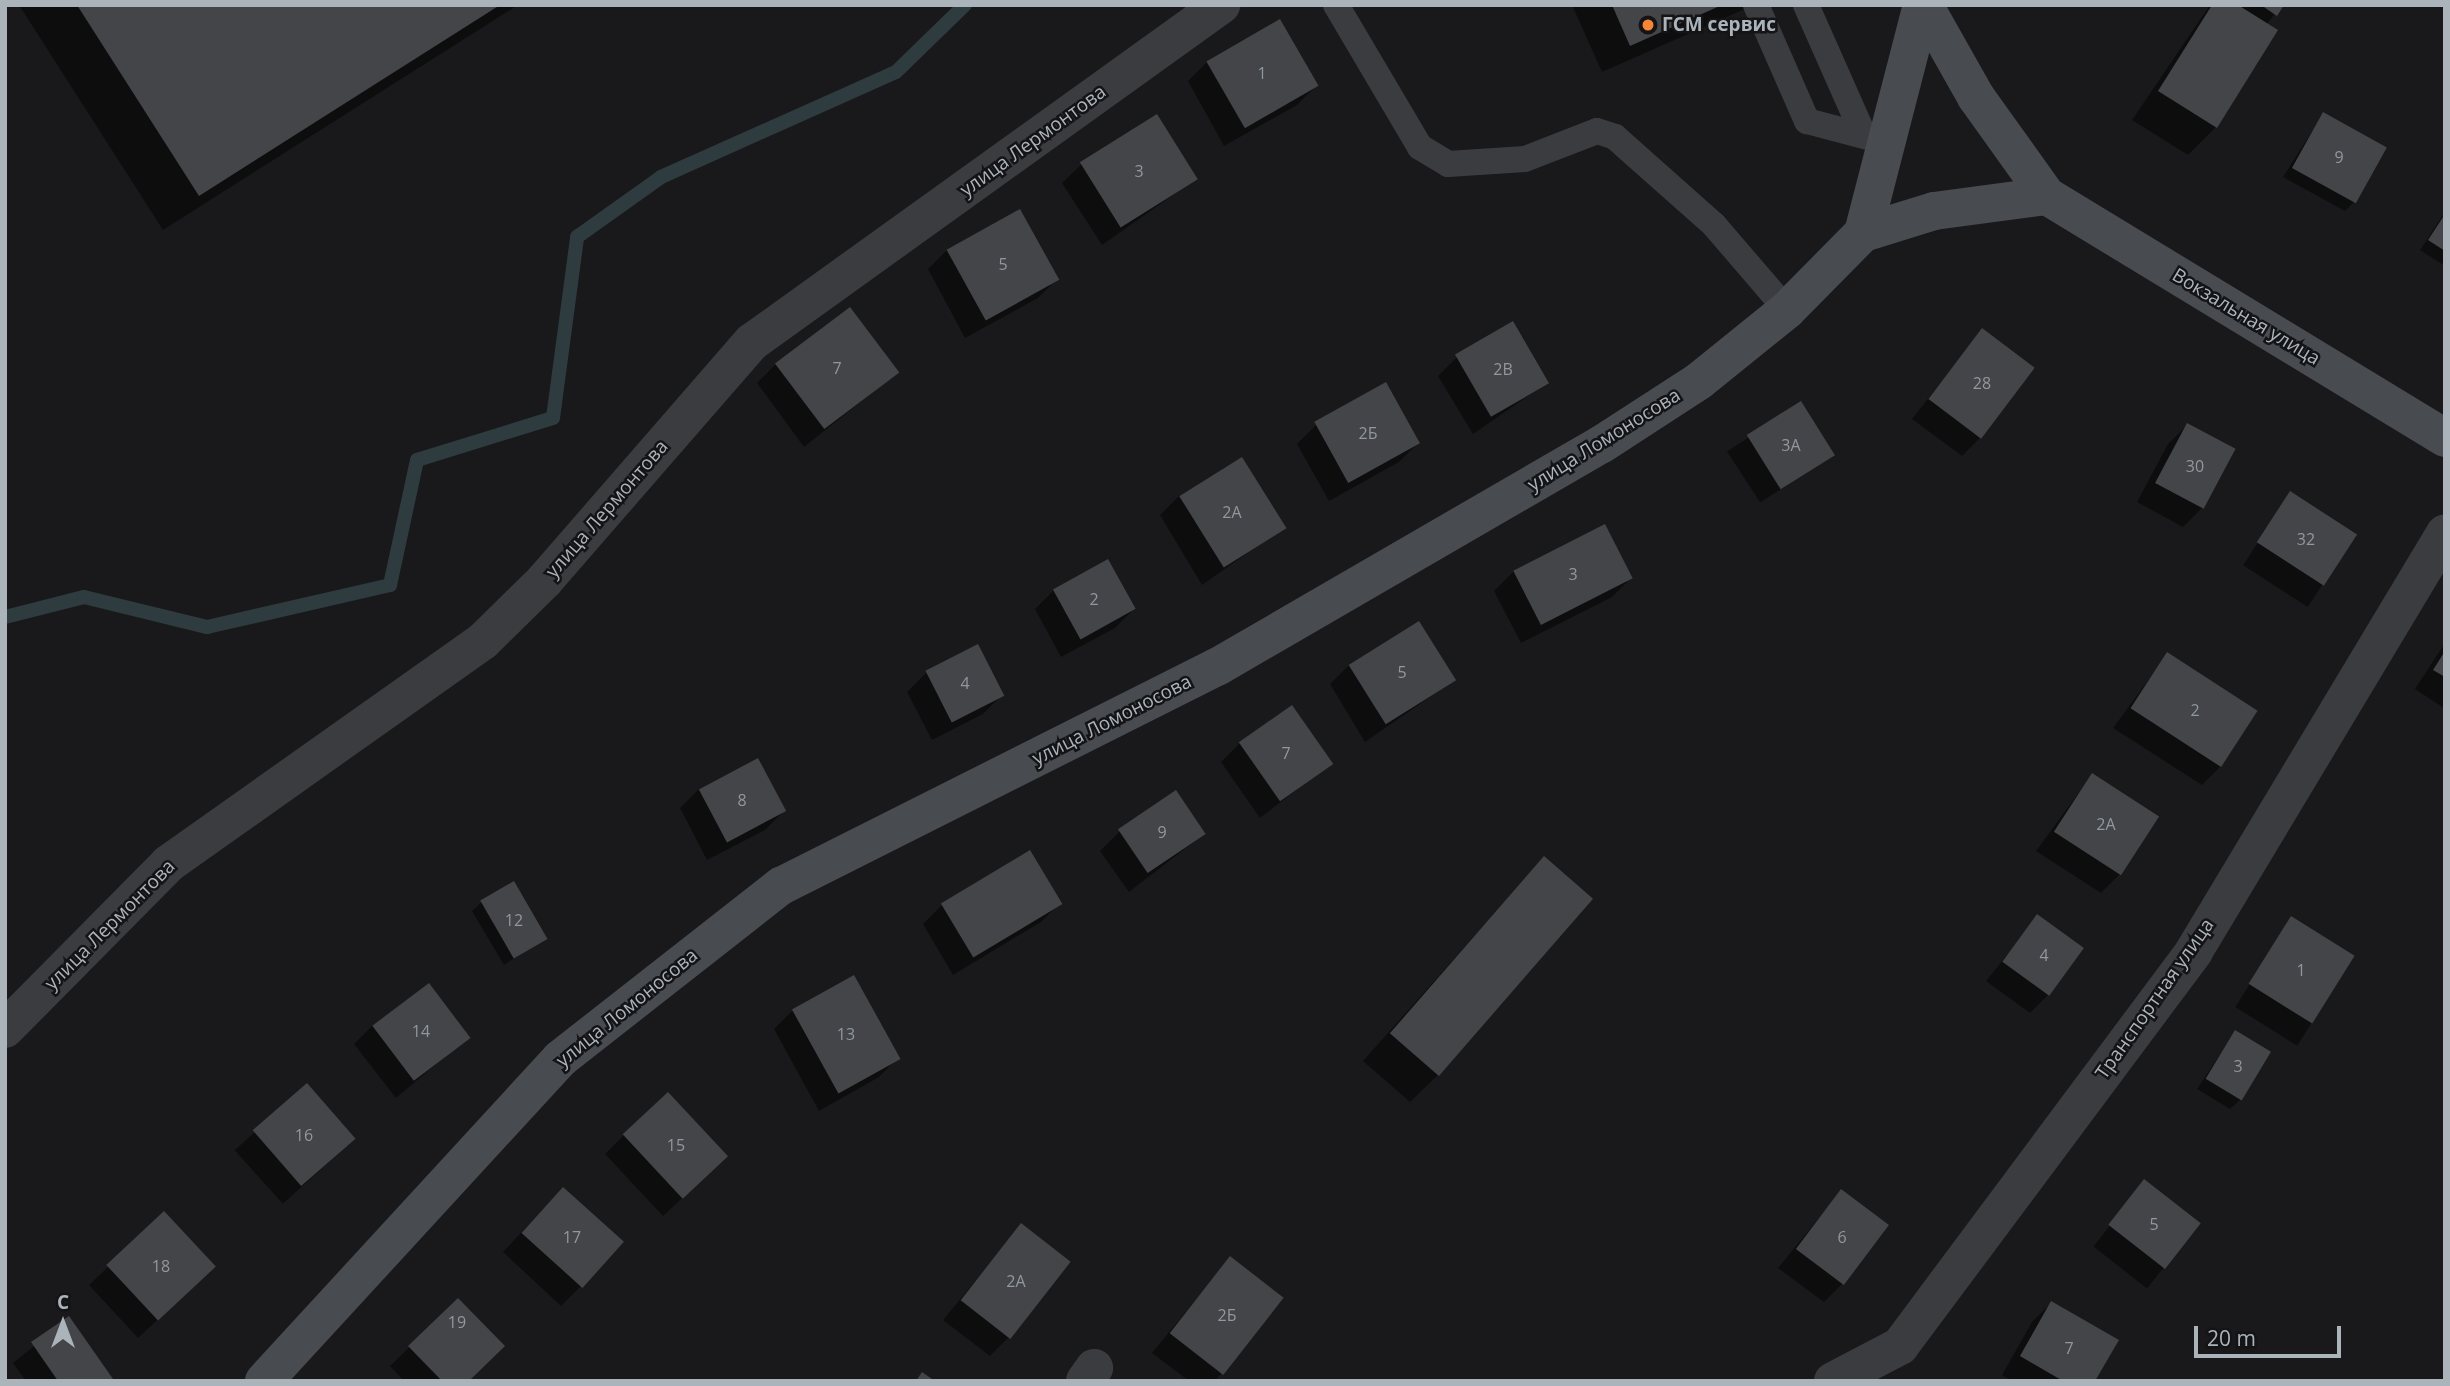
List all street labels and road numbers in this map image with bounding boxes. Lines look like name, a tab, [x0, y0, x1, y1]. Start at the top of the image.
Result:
street label: улица Лермонтова	[956, 80, 1110, 202]
street label: Вокзальная улица	[2168, 264, 2324, 370]
street label: улица Ломоносова	[1524, 384, 1684, 496]
street label: улица Лермонтова	[541, 436, 673, 582]
street label: улица Ломоносова	[1029, 670, 1195, 770]
street label: улица Лермонтова	[40, 855, 180, 995]
street label: Транспортная улица	[2091, 914, 2219, 1084]
street label: улица Ломоносова	[552, 944, 702, 1072]

